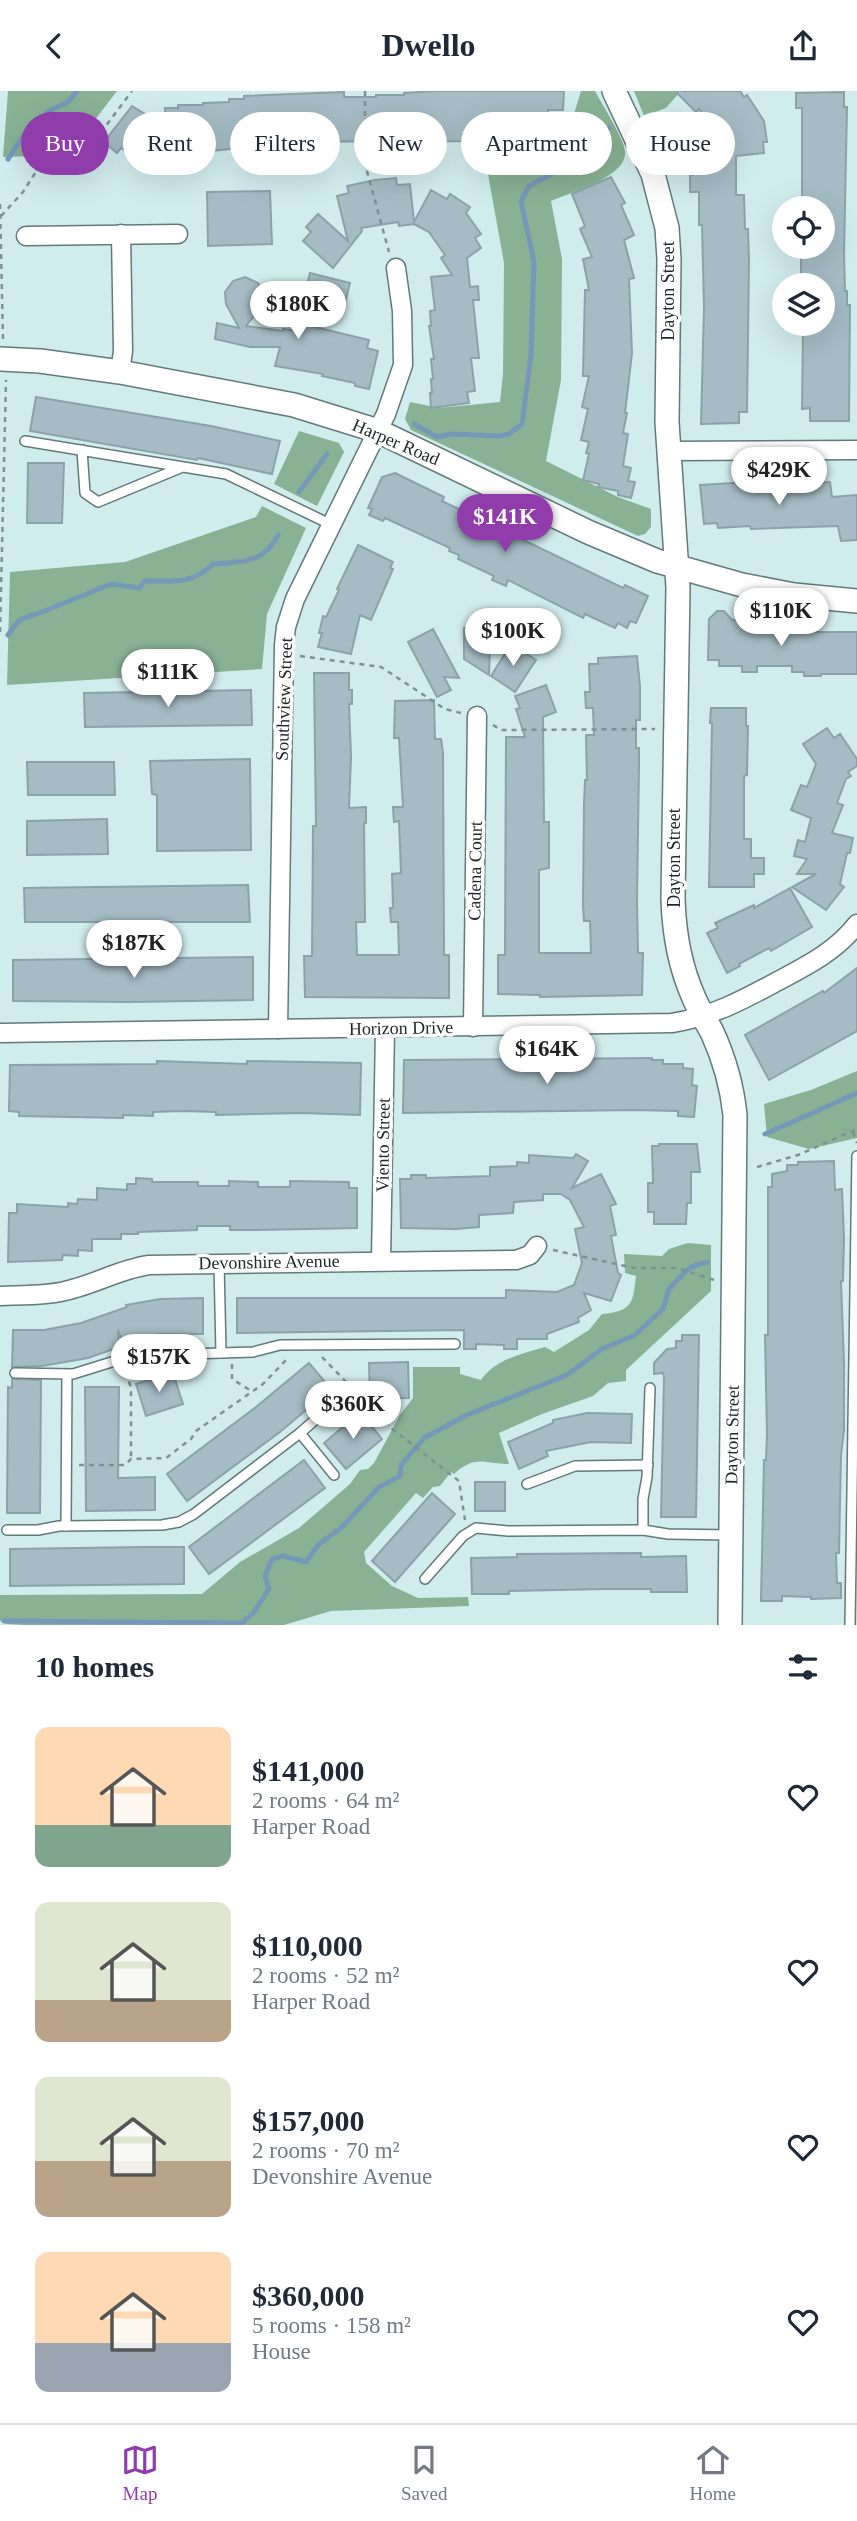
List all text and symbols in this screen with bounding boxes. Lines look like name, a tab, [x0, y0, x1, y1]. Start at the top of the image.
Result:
icon: back	[35, 27, 73, 65]
text: Dwello	[381, 27, 476, 63]
icon: share	[784, 27, 822, 65]
chip: Buy	[21, 112, 109, 175]
chip: Rent	[123, 112, 216, 175]
chip: Filters	[230, 112, 340, 175]
chip: New	[354, 112, 447, 175]
chip: Apartment	[461, 112, 612, 175]
chip: House	[626, 112, 735, 175]
map controls	[772, 196, 835, 336]
button: locate	[772, 196, 835, 259]
street label: Dayton Street	[658, 241, 678, 341]
button: layers	[772, 273, 835, 336]
pin: $180K	[249, 281, 347, 341]
text: $180K	[266, 291, 330, 316]
street label: Harper Road	[350, 415, 442, 469]
pin: $429K	[730, 447, 828, 507]
text: $429K	[747, 457, 811, 482]
pin: $141K	[456, 495, 554, 554]
text: $141K	[473, 504, 537, 529]
pin: $110K	[732, 589, 830, 648]
text: $110K	[750, 598, 812, 623]
pin: $100K	[464, 609, 562, 668]
text: $100K	[481, 618, 545, 643]
street label: Southview Street	[272, 637, 296, 761]
pin: $111K	[119, 649, 217, 709]
text: $111K	[137, 659, 199, 684]
street label: Dayton Street	[664, 808, 684, 908]
street label: Cadena Court	[464, 821, 486, 921]
pin: $187K	[85, 921, 183, 980]
text: $187K	[102, 930, 166, 955]
street label: Horizon Drive	[349, 1017, 453, 1039]
pin: $164K	[498, 1027, 596, 1086]
text: $164K	[515, 1036, 579, 1061]
street label: Viento Street	[372, 1098, 394, 1192]
street label: Devonshire Avenue	[198, 1251, 340, 1273]
pin: $157K	[110, 1335, 208, 1394]
text: $157K	[127, 1344, 191, 1369]
pin: $360K	[304, 1381, 402, 1441]
street label: Dayton Street	[721, 1385, 743, 1485]
text: $360K	[321, 1391, 385, 1416]
icon: filters	[784, 1648, 822, 1686]
text: 10 homes	[35, 1650, 154, 1683]
text: $141,000	[252, 1754, 365, 1787]
icon: home	[91, 1755, 175, 1839]
icon: heart	[784, 1778, 822, 1816]
text: 2 rooms · 64 m²	[252, 1788, 399, 1813]
text: Harper Road	[252, 1814, 370, 1839]
text: $110,000	[252, 1929, 363, 1962]
icon: home	[91, 1930, 175, 2014]
icon: heart	[784, 1953, 822, 1991]
text: 2 rooms · 52 m²	[252, 1963, 399, 1988]
text: Harper Road	[252, 1989, 370, 2014]
text: $157,000	[252, 2104, 365, 2137]
icon: home	[91, 2105, 175, 2189]
icon: heart	[784, 2128, 822, 2166]
text: 2 rooms · 70 m²	[252, 2138, 399, 2163]
text: Devonshire Avenue	[252, 2164, 432, 2189]
text: $360,000	[252, 2279, 365, 2312]
icon: home	[91, 2280, 175, 2364]
icon: heart	[784, 2303, 822, 2341]
text: 5 rooms · 158 m²	[252, 2313, 411, 2338]
text: House	[252, 2339, 311, 2364]
tab: Map	[121, 2441, 159, 2505]
tab: Saved	[401, 2441, 447, 2505]
tab: Home	[690, 2441, 736, 2505]

